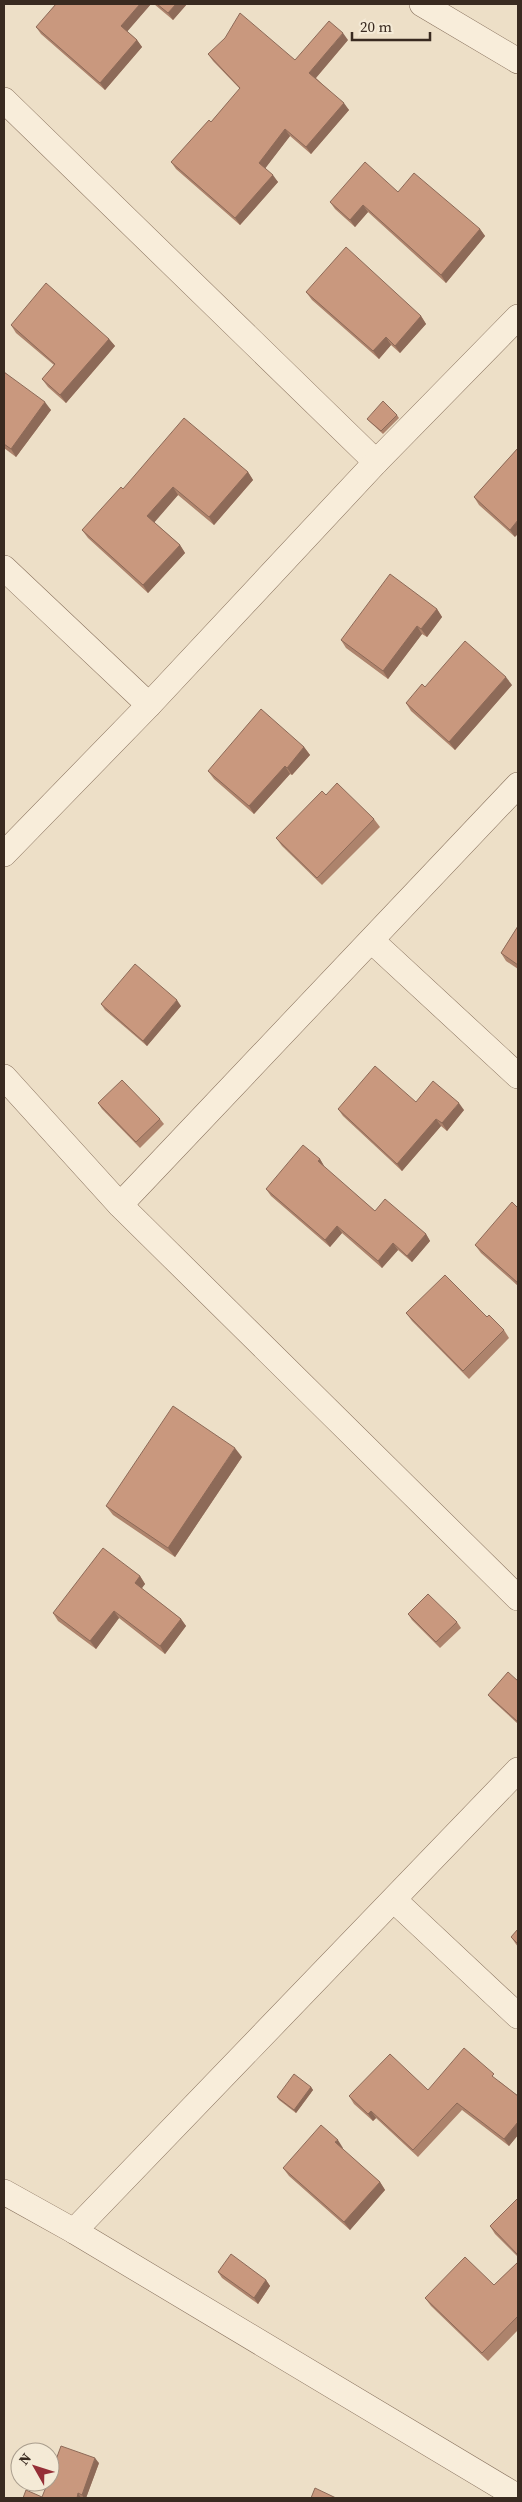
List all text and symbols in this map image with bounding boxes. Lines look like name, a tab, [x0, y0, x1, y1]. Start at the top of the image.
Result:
scale bar	[352, 10, 430, 42]
text: 20 m	[360, 16, 392, 37]
north arrow	[10, 2442, 60, 2492]
text: N	[14, 2449, 36, 2469]

